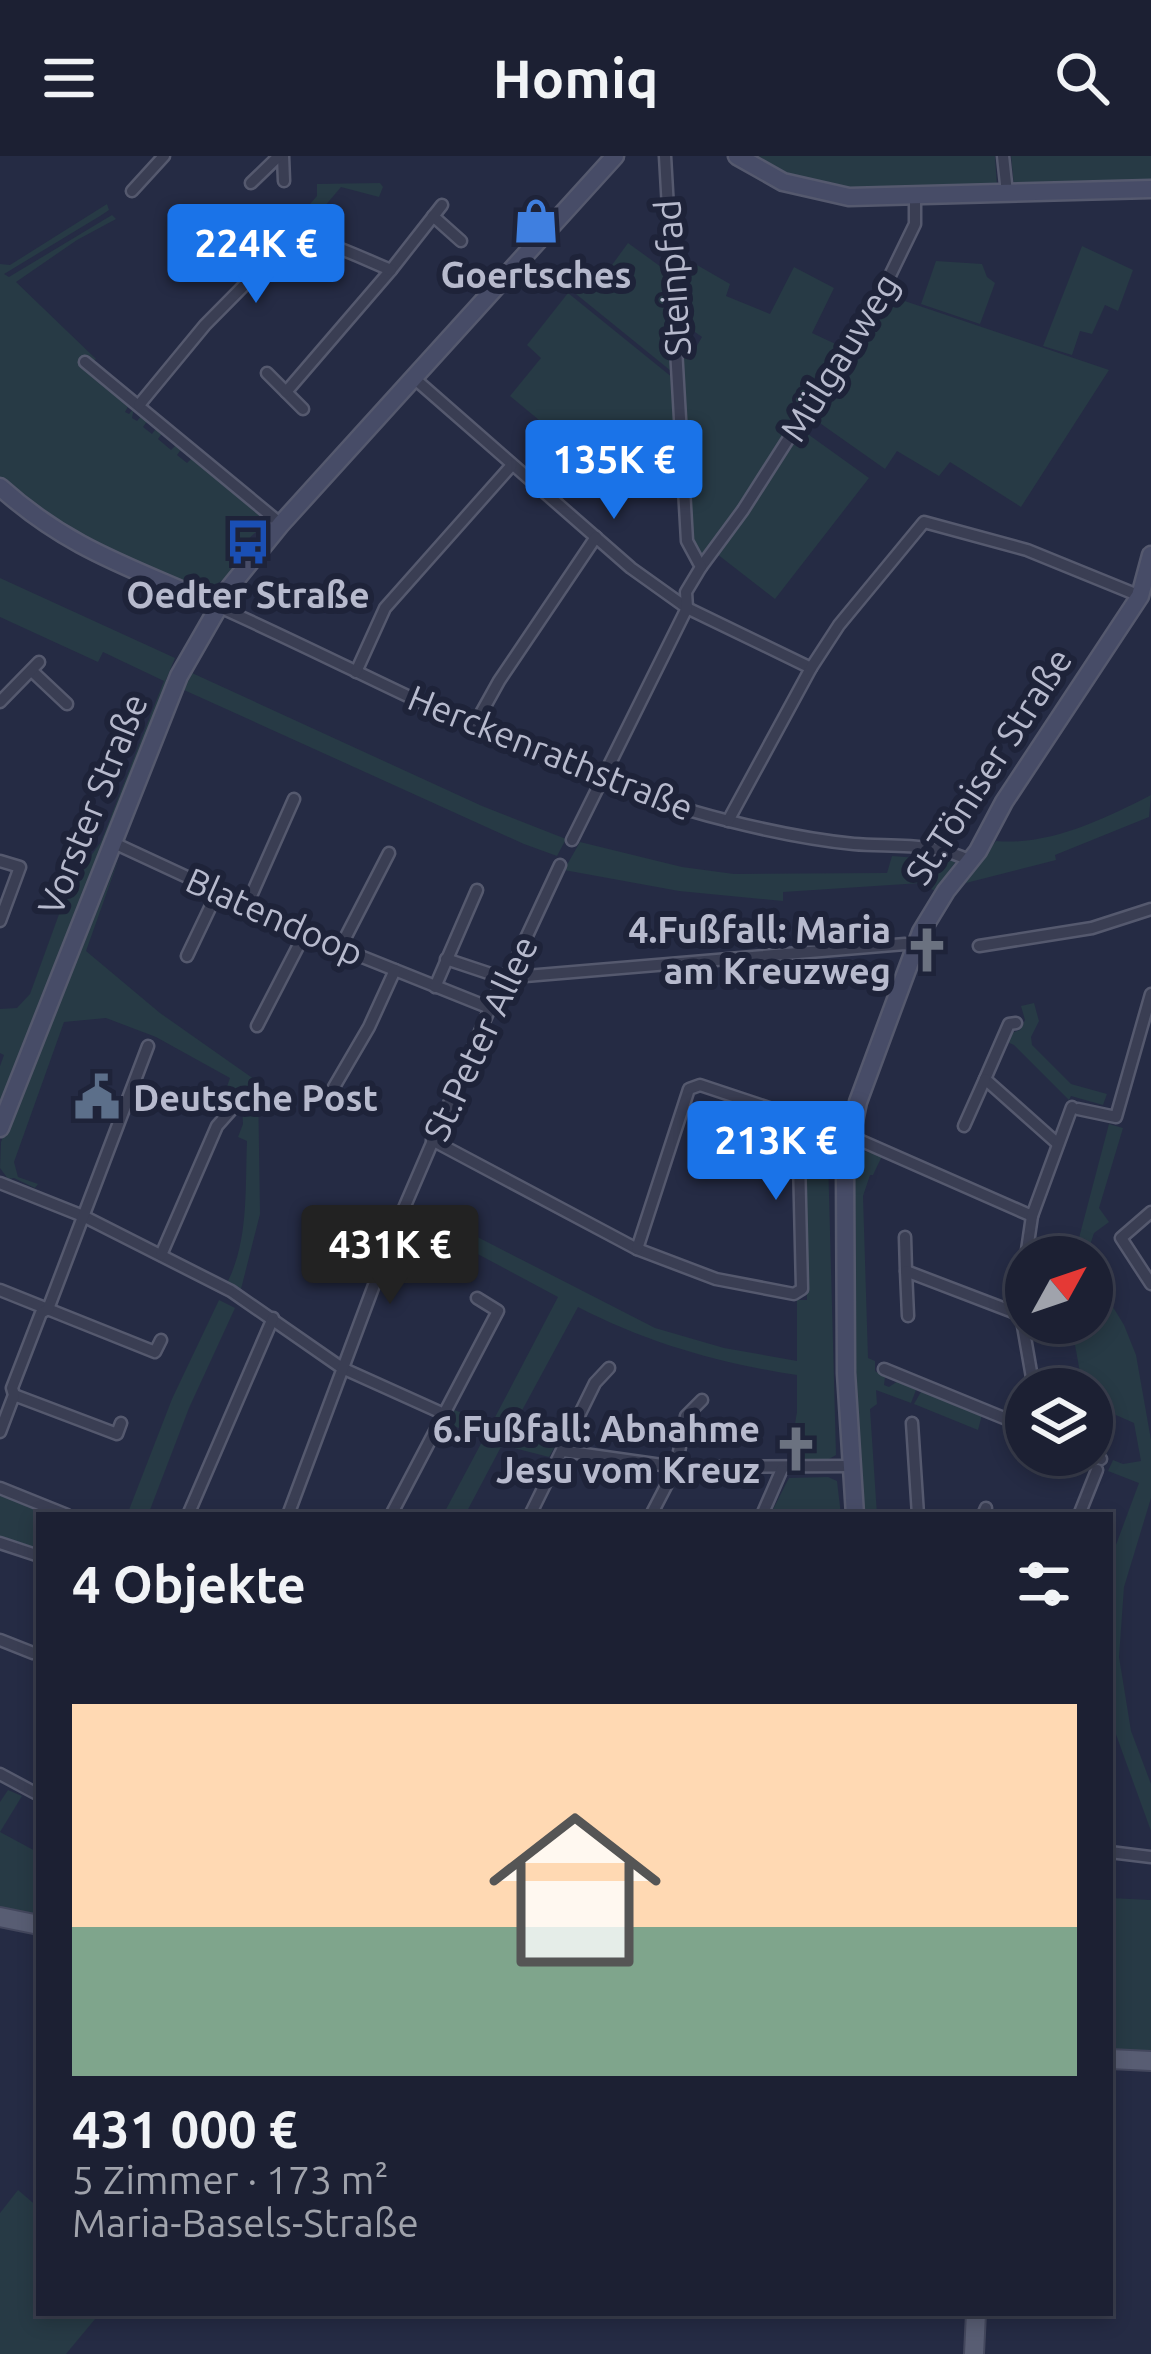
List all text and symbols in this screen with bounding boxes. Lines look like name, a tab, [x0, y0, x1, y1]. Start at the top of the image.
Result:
icon: menu	[36, 45, 102, 111]
icon: search	[1049, 45, 1115, 111]
text: Homiq	[493, 48, 658, 108]
shop icon: Goertsches	[511, 196, 561, 246]
street label: Steinpfad	[646, 199, 698, 357]
pin: 224K €	[158, 204, 354, 306]
text: 224K €	[194, 221, 318, 264]
place label: Goertsches	[440, 254, 632, 295]
street label: Mülgauweg	[771, 266, 907, 448]
pin: 135K €	[516, 420, 712, 522]
text: 135K €	[552, 437, 676, 480]
bus stop icon: Oedter Straße	[223, 517, 273, 567]
place label: Oedter Straße	[126, 574, 370, 615]
street label: St.Töniser Straße	[897, 640, 1079, 892]
street label: Herckenrathstraße	[403, 676, 699, 828]
street label: Vorster Straße	[29, 688, 155, 920]
street label: Blatendoop	[180, 859, 370, 973]
place label: 4.Fußfall: Maria am Kreuzweg	[628, 909, 891, 991]
church icon: 4.Fußfall: Maria am Kreuzweg	[902, 925, 952, 975]
street label: St.Peter Allee	[415, 929, 545, 1147]
public building icon: Deutsche Post	[72, 1072, 122, 1122]
place label: Deutsche Post	[133, 1077, 378, 1118]
pin: 213K €	[678, 1101, 874, 1203]
text: 213K €	[714, 1118, 838, 1161]
pin: 431K €	[292, 1205, 488, 1307]
text: 431K €	[328, 1222, 452, 1265]
north arrow	[1005, 1236, 1113, 1344]
map controls	[1005, 1236, 1113, 1476]
button: layers	[1005, 1368, 1113, 1476]
place label: 6.Fußfall: Abnahme Jesu vom Kreuz	[433, 1408, 760, 1490]
church icon: 6.Fußfall: Abnahme Jesu vom Kreuz	[771, 1424, 821, 1474]
icon: filters	[1011, 1551, 1077, 1617]
text: 4 Objekte	[72, 1555, 306, 1613]
icon: home	[467, 1782, 683, 1998]
text: 431 000 €	[72, 2100, 298, 2158]
text: 5 Zimmer · 173 m²	[72, 2158, 389, 2201]
text: Maria-Basels-Straße	[72, 2201, 419, 2244]

